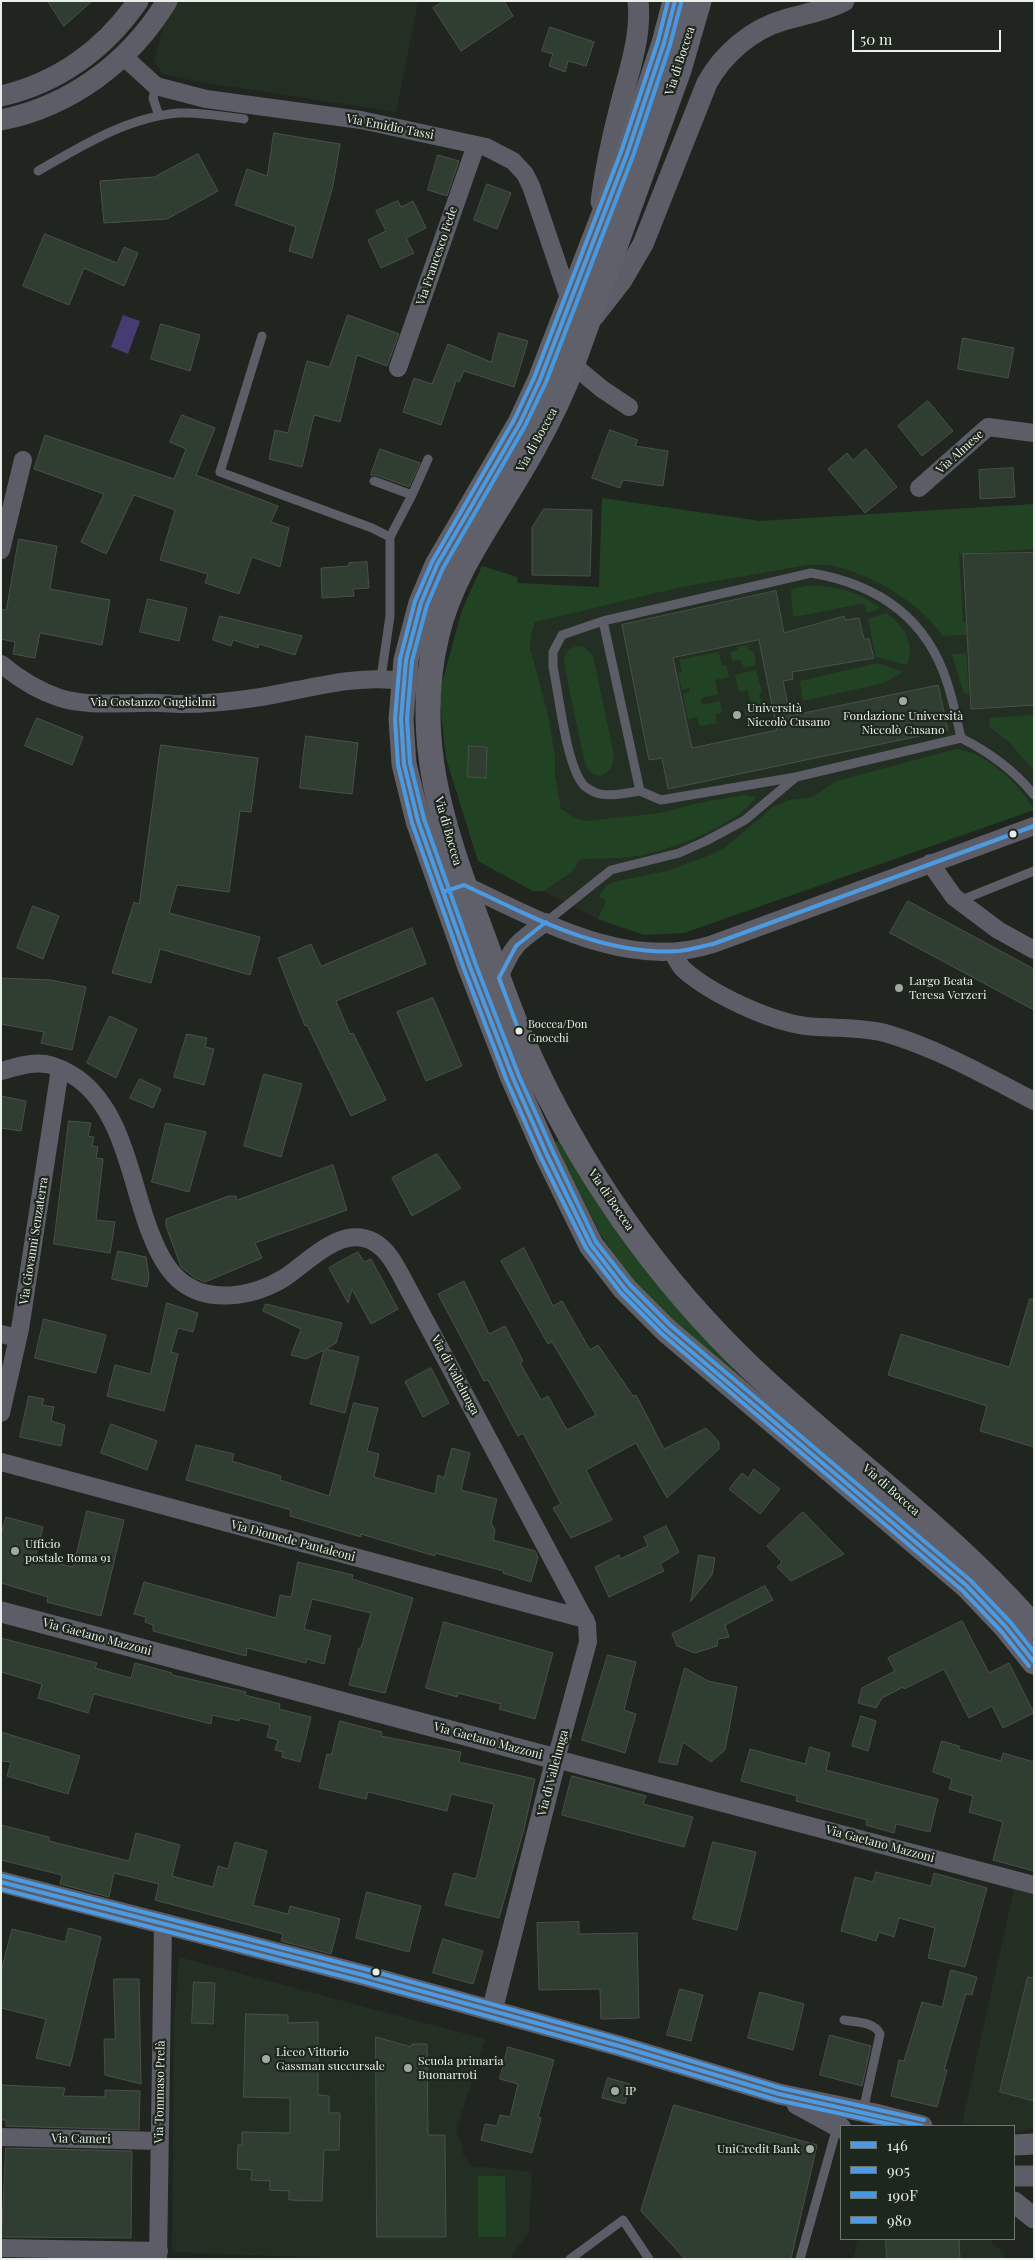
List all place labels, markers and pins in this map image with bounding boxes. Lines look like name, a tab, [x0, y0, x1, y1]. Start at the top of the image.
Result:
marker: Fondazione Università Niccolò Cusano	[897, 695, 909, 707]
place label: Università Niccolò Cusano	[747, 701, 830, 729]
marker: Università Niccolò Cusano	[731, 709, 743, 721]
place label: Fondazione Università Niccolò Cusano	[843, 709, 963, 737]
unlabelled marker	[1008, 829, 1018, 839]
place label: Largo Beata Teresa Verzeri	[909, 974, 986, 1002]
marker: Largo Beata Teresa Verzeri	[893, 982, 905, 994]
place label: Boccea/Don Gnocchi	[528, 1018, 587, 1044]
marker: Boccea/Don Gnocchi	[514, 1026, 524, 1036]
place label: Ufficio postale Roma 91	[25, 1537, 111, 1565]
marker: Ufficio postale Roma 91	[9, 1545, 21, 1557]
unlabelled marker	[371, 1967, 381, 1977]
place label: Liceo Vittorio Gassman succursale	[276, 2045, 385, 2073]
marker: Liceo Vittorio Gassman succursale	[260, 2053, 272, 2065]
place label: Scuola primaria Buonarroti	[418, 2054, 503, 2082]
marker: Scuola primaria Buonarroti	[402, 2062, 414, 2074]
place label: IP	[625, 2084, 636, 2098]
marker: IP	[609, 2085, 621, 2097]
place label: UniCredit Bank	[717, 2142, 800, 2156]
marker: UniCredit Bank	[804, 2143, 816, 2155]

